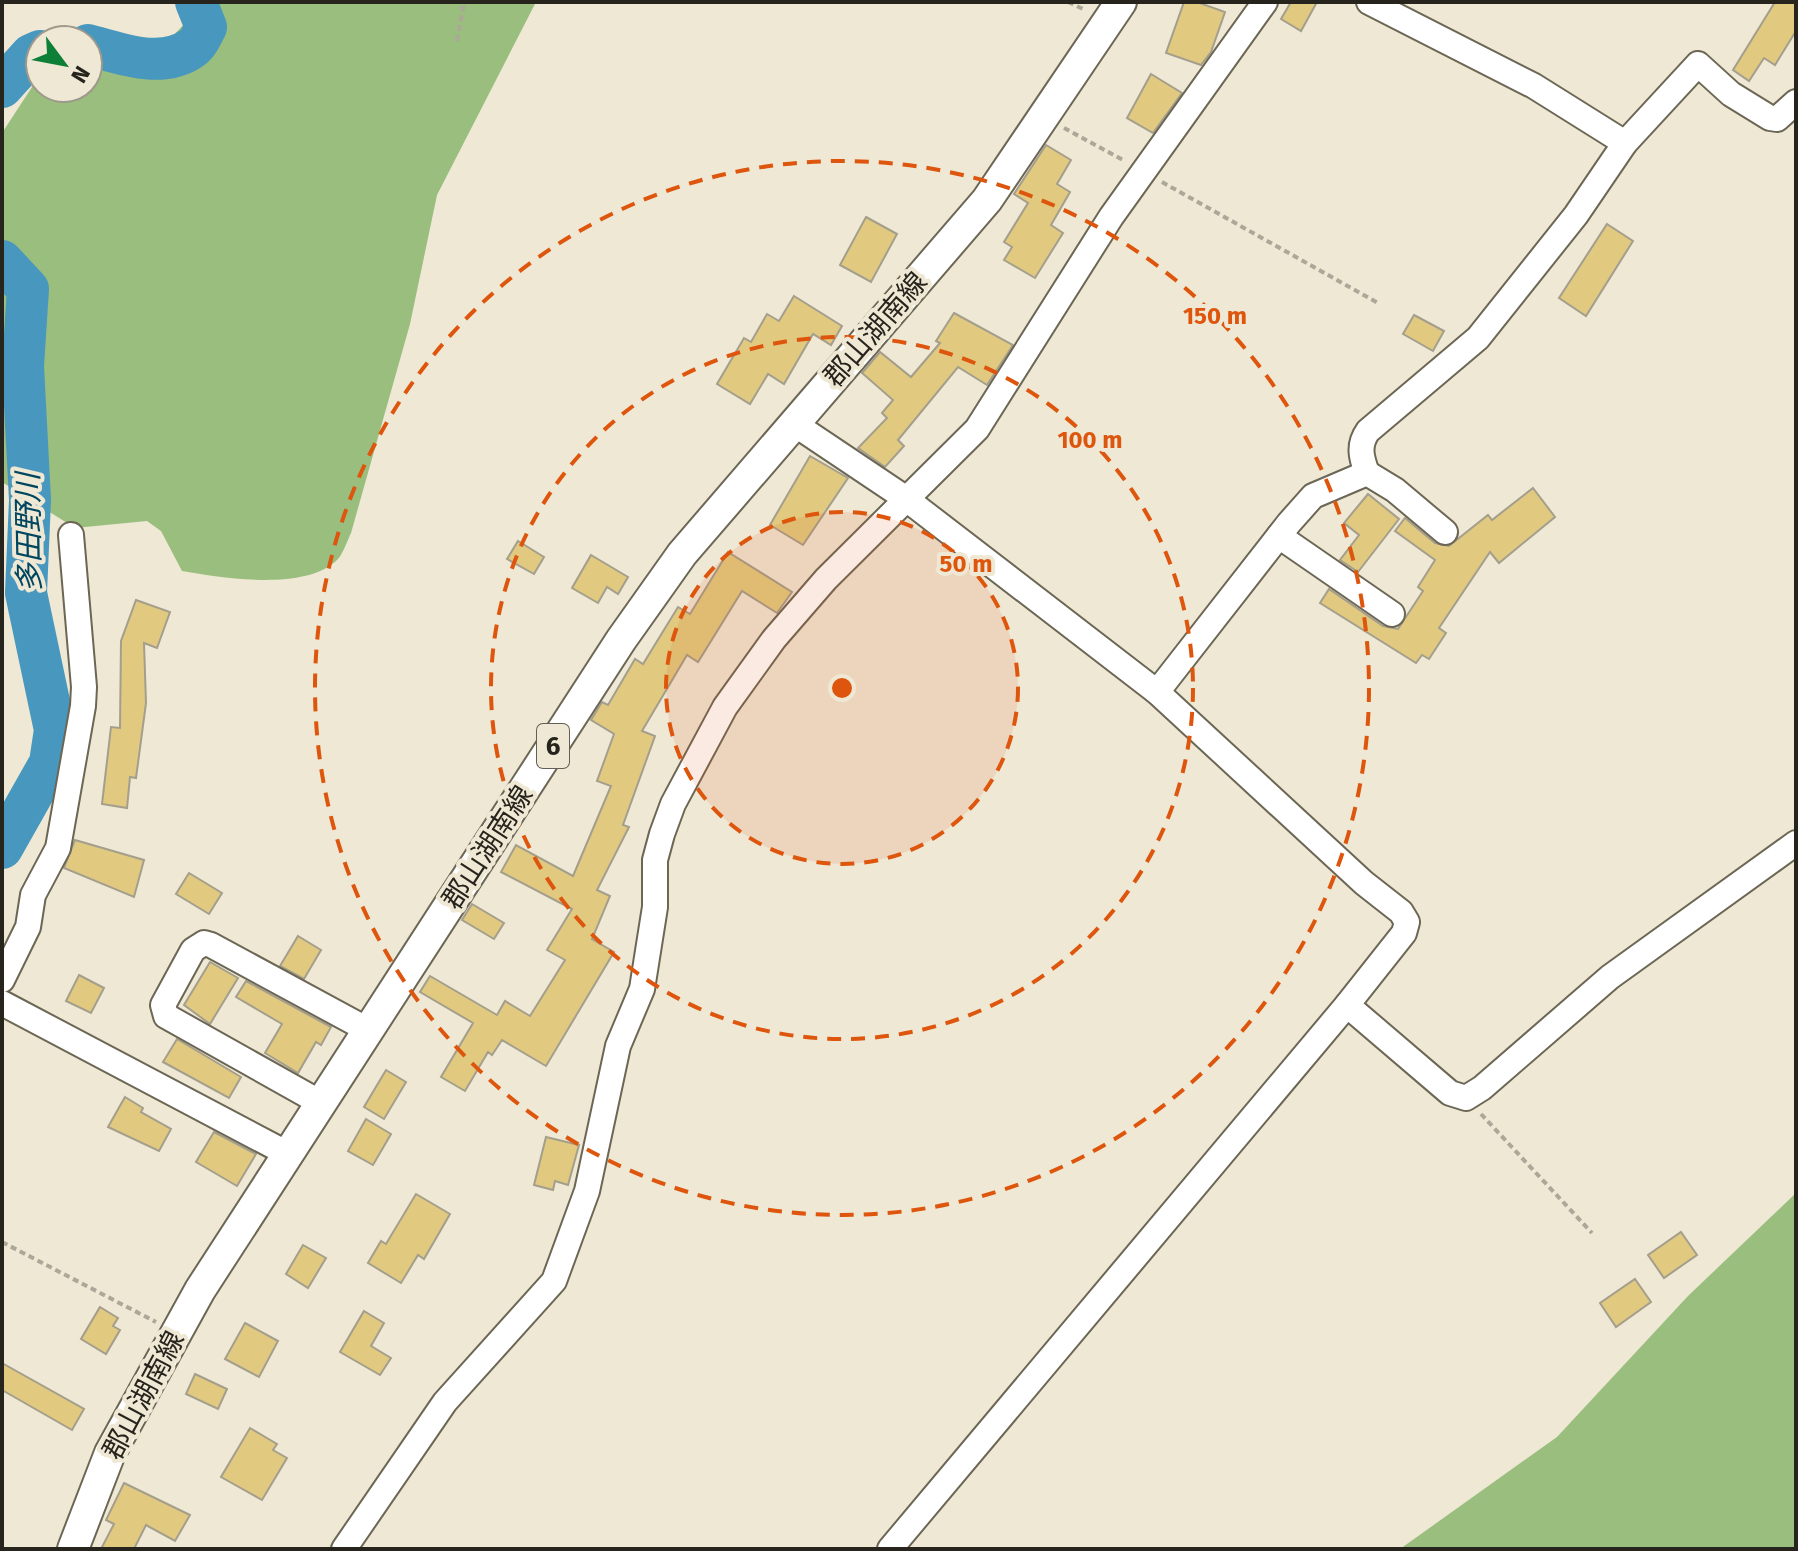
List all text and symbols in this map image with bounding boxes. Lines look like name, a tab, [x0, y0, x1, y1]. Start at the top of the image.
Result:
north arrow	[24, 24, 104, 104]
text: N	[65, 61, 96, 88]
street label: 郡山湖南線	[817, 266, 934, 393]
text: 150 m	[1183, 302, 1247, 330]
text: 100 m	[1057, 426, 1123, 454]
water label: 多田野川	[10, 470, 48, 593]
text: 50 m	[940, 550, 992, 578]
centre of rings	[828, 674, 856, 702]
road number: 6	[537, 724, 569, 768]
street label: 郡山湖南線	[435, 780, 539, 915]
street label: 郡山湖南線	[96, 1326, 191, 1465]

